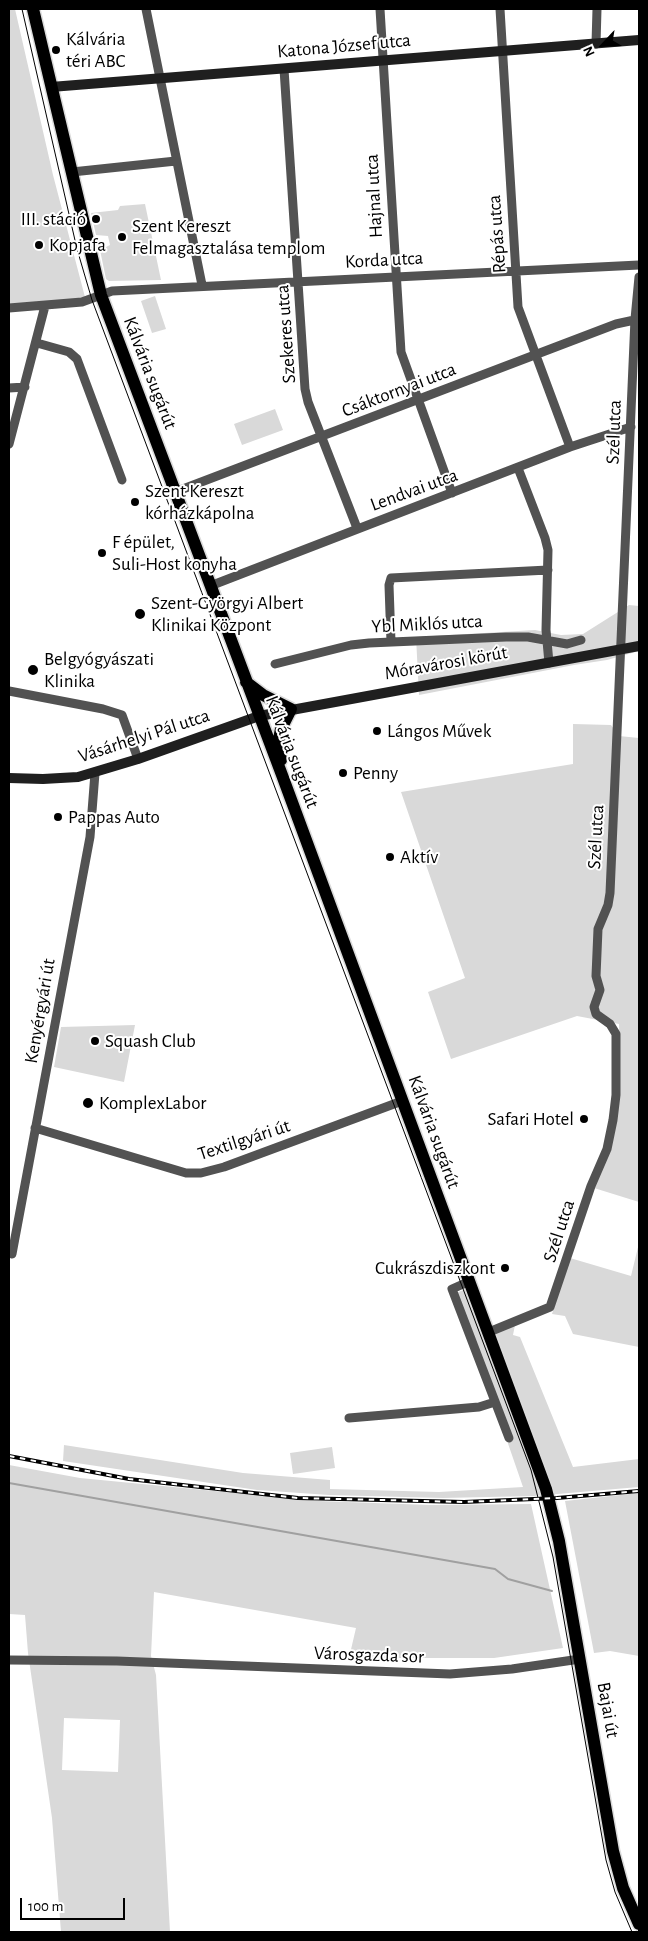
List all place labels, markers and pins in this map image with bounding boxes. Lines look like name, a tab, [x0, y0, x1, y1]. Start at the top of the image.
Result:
place label: Kálvária téri ABC	[66, 28, 125, 72]
marker: Kálvária téri ABC	[50, 44, 62, 56]
place label: III. stáció	[21, 208, 86, 230]
marker: III. stáció	[90, 213, 102, 225]
place label: Szent Kereszt Felmagasztalása templom	[132, 215, 325, 259]
marker: Szent Kereszt Felmagasztalása templom	[116, 231, 128, 243]
place label: Kopjafa	[49, 234, 106, 256]
marker: Kopjafa	[33, 239, 45, 251]
place label: Szent Kereszt kórházkápolna	[145, 480, 254, 524]
marker: Szent Kereszt kórházkápolna	[129, 496, 141, 508]
place label: F épület, Suli-Host konyha	[112, 531, 237, 575]
marker: F épület, Suli-Host konyha	[96, 547, 108, 559]
place label: Szent-Györgyi Albert Klinikai Központ	[151, 592, 303, 636]
marker: Szent-Györgyi Albert Klinikai Központ	[133, 607, 147, 621]
place label: Belgyógyászati Klinika	[44, 648, 154, 692]
marker: Belgyógyászati Klinika	[26, 663, 40, 677]
place label: Lángos Művek	[387, 720, 491, 742]
marker: Lángos Művek	[371, 725, 383, 737]
place label: Penny	[353, 762, 398, 784]
marker: Penny	[337, 767, 349, 779]
place label: Pappas Auto	[68, 806, 160, 828]
marker: Pappas Auto	[52, 811, 64, 823]
place label: Aktív	[400, 846, 438, 868]
marker: Aktív	[384, 851, 396, 863]
place label: Squash Club	[105, 1030, 196, 1052]
marker: Squash Club	[89, 1035, 101, 1047]
place label: KomplexLabor	[99, 1092, 206, 1114]
marker: KomplexLabor	[81, 1096, 95, 1110]
place label: Safari Hotel	[488, 1108, 574, 1130]
marker: Safari Hotel	[578, 1113, 590, 1125]
place label: Cukrászdiszkont	[375, 1257, 495, 1279]
marker: Cukrászdiszkont	[499, 1262, 511, 1274]

